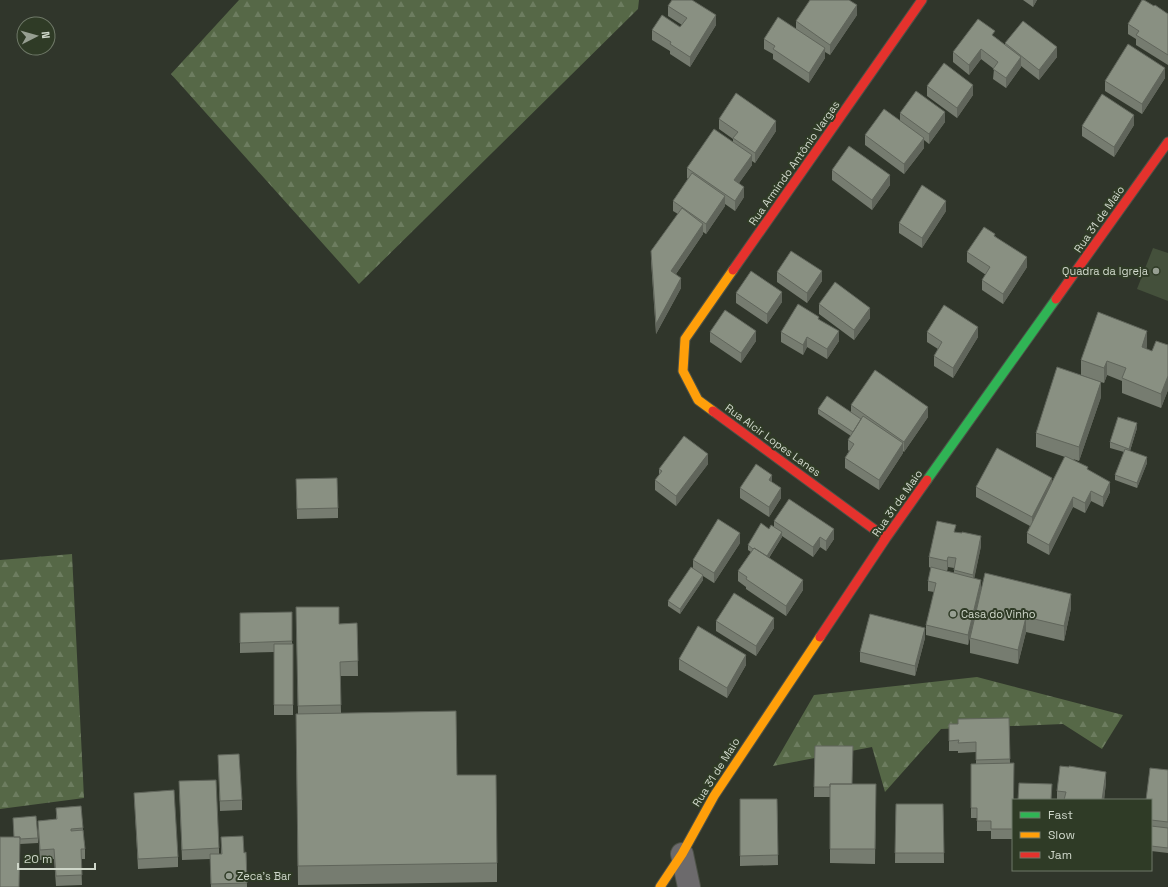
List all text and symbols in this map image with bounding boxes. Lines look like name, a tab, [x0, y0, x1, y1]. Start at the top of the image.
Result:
north arrow	[16, 16, 56, 56]
text: N	[39, 31, 53, 39]
street label: Rua Armindo Antônio Vargas	[745, 98, 843, 228]
street label: Rua 31 de Maio	[1071, 183, 1127, 255]
place label: Quadra da Igreja	[1062, 264, 1149, 278]
marker: Quadra da Igreja	[1151, 266, 1161, 276]
street label: Rua Alcir Lopes Lanes	[722, 401, 824, 480]
street label: Rua 31 de Maio	[869, 467, 925, 539]
place label: Casa do Vinho	[961, 607, 1036, 621]
marker: Casa do Vinho	[948, 609, 958, 619]
street label: Rua 31 de Maio	[689, 735, 743, 809]
legend	[1012, 799, 1152, 871]
text: Fast	[1048, 807, 1073, 823]
text: Slow	[1048, 827, 1075, 843]
scale bar	[18, 845, 95, 871]
text: Jam	[1048, 847, 1072, 863]
text: 20 m	[24, 851, 52, 867]
place label: Zeca's Bar	[237, 869, 291, 883]
marker: Zeca's Bar	[224, 871, 234, 881]

